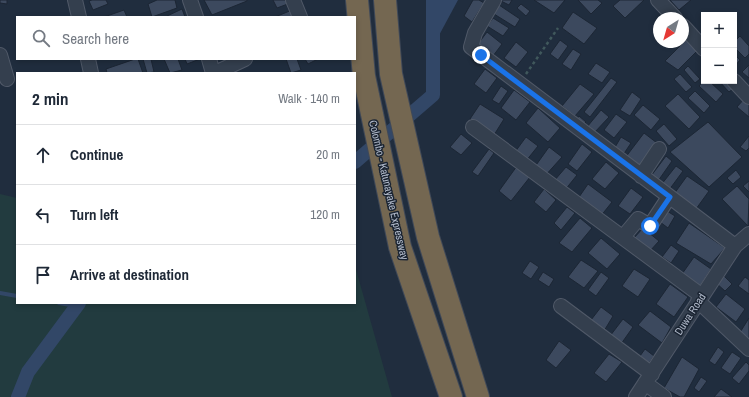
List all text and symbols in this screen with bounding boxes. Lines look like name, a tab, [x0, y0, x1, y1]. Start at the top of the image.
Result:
north arrow	[653, 12, 689, 48]
map controls	[701, 12, 737, 84]
button: +	[701, 12, 737, 48]
search box	[16, 16, 356, 60]
icon: search	[30, 27, 52, 49]
text: Search here	[62, 28, 129, 49]
route end	[472, 46, 490, 64]
button: −	[701, 48, 737, 84]
text: 2 min	[32, 87, 68, 110]
text: Walk · 140 m	[278, 90, 340, 107]
street label: Colombo - Katunayake Expressway	[366, 119, 412, 262]
icon: ahead	[32, 144, 54, 166]
text: Continue	[70, 144, 123, 165]
text: 20 m	[316, 146, 340, 163]
icon: left	[32, 204, 54, 226]
text: Turn left	[70, 204, 118, 225]
text: 120 m	[310, 206, 340, 223]
route start	[641, 217, 659, 235]
icon: arrive	[32, 264, 54, 286]
text: Arrive at destination	[70, 264, 189, 285]
street label: Duwa Road	[671, 290, 709, 338]

